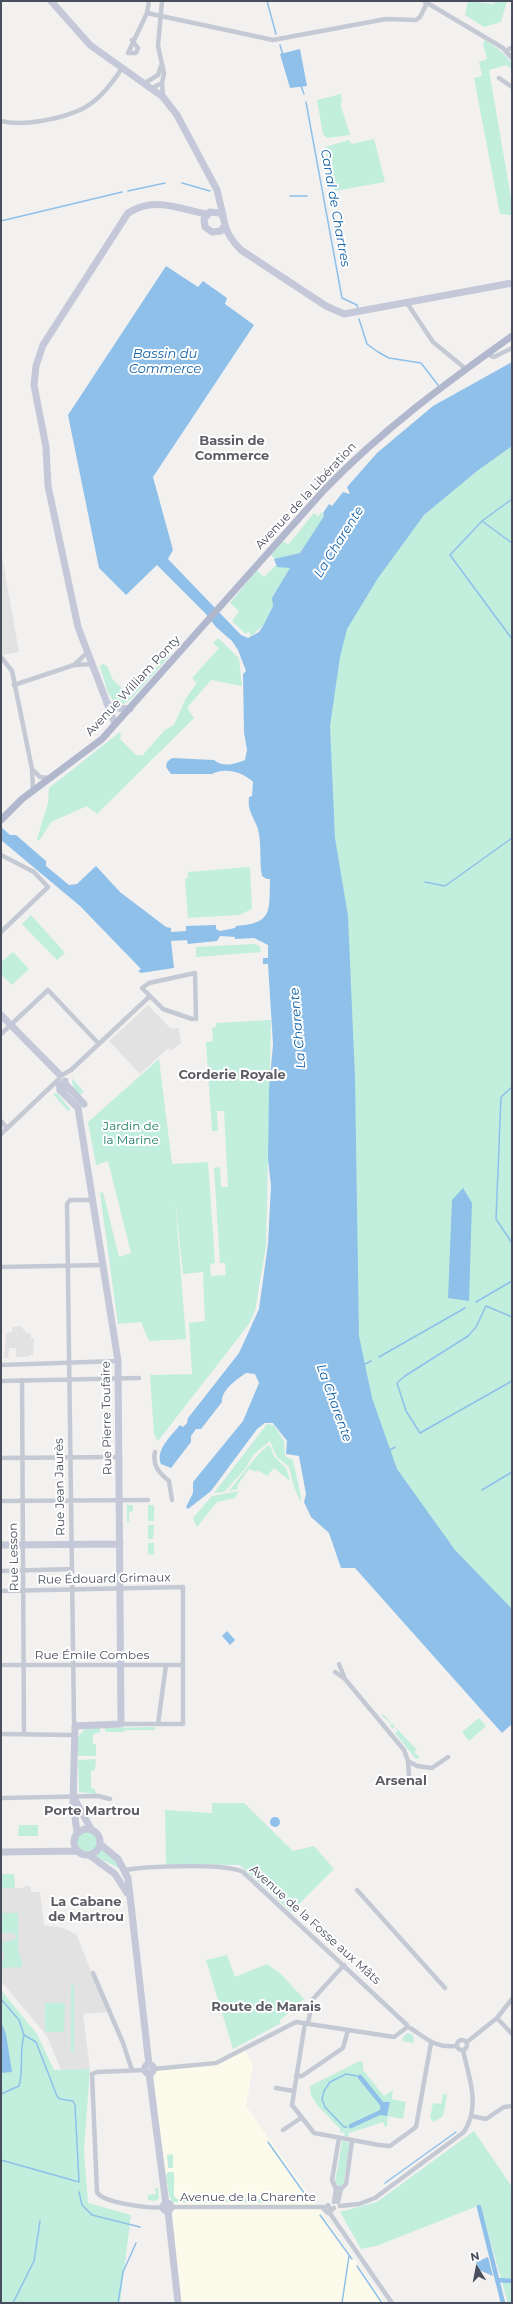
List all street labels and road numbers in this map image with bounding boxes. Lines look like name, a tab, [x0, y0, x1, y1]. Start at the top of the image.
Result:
street label: Avenue de la Libération	[253, 439, 359, 553]
street label: Avenue William Ponty	[83, 633, 183, 739]
street label: Rue Pierre Toufaire	[99, 1361, 115, 1475]
street label: Rue Jean Jaurès	[52, 1438, 68, 1536]
street label: Rue Lesson	[6, 1523, 22, 1591]
street label: Rue Édouard Grimaux	[37, 1571, 171, 1587]
street label: Rue Émile Combes	[35, 1648, 149, 1662]
street label: Avenue de la Fosse aux Mâts	[247, 1862, 383, 1988]
street label: Avenue de la Charente	[180, 2190, 316, 2204]

